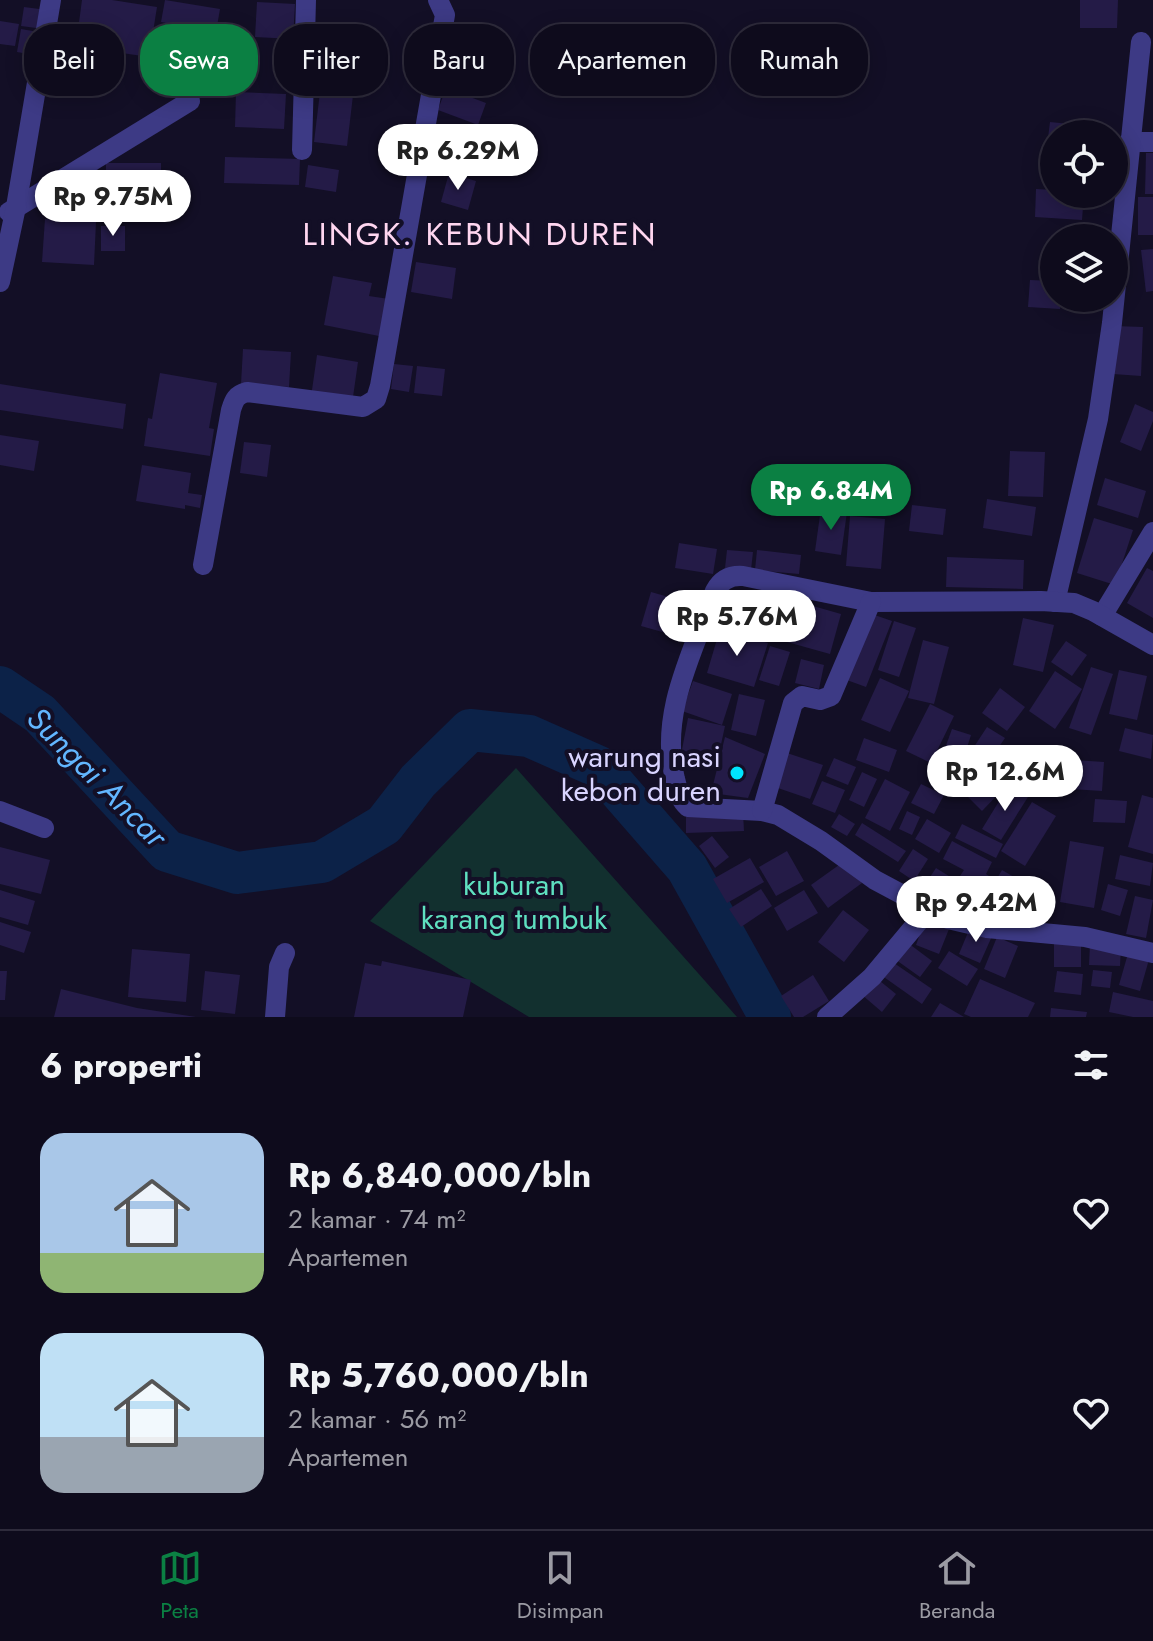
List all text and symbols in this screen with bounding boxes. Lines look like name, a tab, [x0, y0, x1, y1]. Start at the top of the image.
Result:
chip: Beli	[24, 24, 124, 96]
chip: Sewa	[140, 24, 258, 96]
chip: Filter	[274, 24, 388, 96]
chip: Baru	[404, 24, 514, 96]
chip: Apartemen	[530, 24, 715, 96]
chip: Rumah	[731, 24, 868, 96]
map controls	[1040, 120, 1128, 312]
button: locate	[1040, 120, 1128, 208]
pin: Rp 6.29M	[375, 124, 541, 192]
text: Rp 6.29M	[396, 131, 520, 169]
pin: Rp 9.75M	[30, 170, 196, 238]
text: Rp 9.75M	[53, 177, 173, 215]
district label: LINGK. KEBUN DUREN	[302, 211, 658, 257]
button: layers	[1040, 224, 1128, 312]
pin: Rp 6.84M	[748, 464, 914, 532]
text: Rp 6.84M	[769, 471, 893, 509]
pin: Rp 5.76M	[654, 590, 820, 658]
text: Rp 5.76M	[676, 597, 798, 635]
water label: Sungai Ancar	[16, 696, 179, 859]
place label: warung nasi kebon duren	[561, 735, 721, 812]
pin: Rp 12.6M	[922, 745, 1088, 813]
text: Rp 12.6M	[945, 752, 1065, 790]
marker: warung nasi kebon duren	[728, 764, 746, 782]
park label: kuburan karang tumbuk	[421, 863, 608, 940]
pin: Rp 9.42M	[893, 876, 1059, 944]
text: Rp 9.42M	[915, 883, 1037, 921]
text: 6 properti	[40, 1041, 202, 1090]
icon: filters	[1069, 1043, 1113, 1087]
text: Rp 6,840,000/bln	[288, 1151, 591, 1200]
icon: home	[104, 1165, 200, 1261]
icon: heart	[1069, 1191, 1113, 1235]
text: 2 kamar · 74 m²	[288, 1200, 466, 1238]
text: Apartemen	[288, 1238, 408, 1276]
text: Rp 5,760,000/bln	[288, 1351, 589, 1400]
icon: home	[104, 1365, 200, 1461]
icon: heart	[1069, 1391, 1113, 1435]
text: 2 kamar · 56 m²	[288, 1400, 466, 1438]
text: Apartemen	[288, 1438, 408, 1476]
tab: Peta	[158, 1546, 202, 1626]
tab: Disimpan	[517, 1546, 604, 1626]
tab: Beranda	[919, 1546, 995, 1626]

